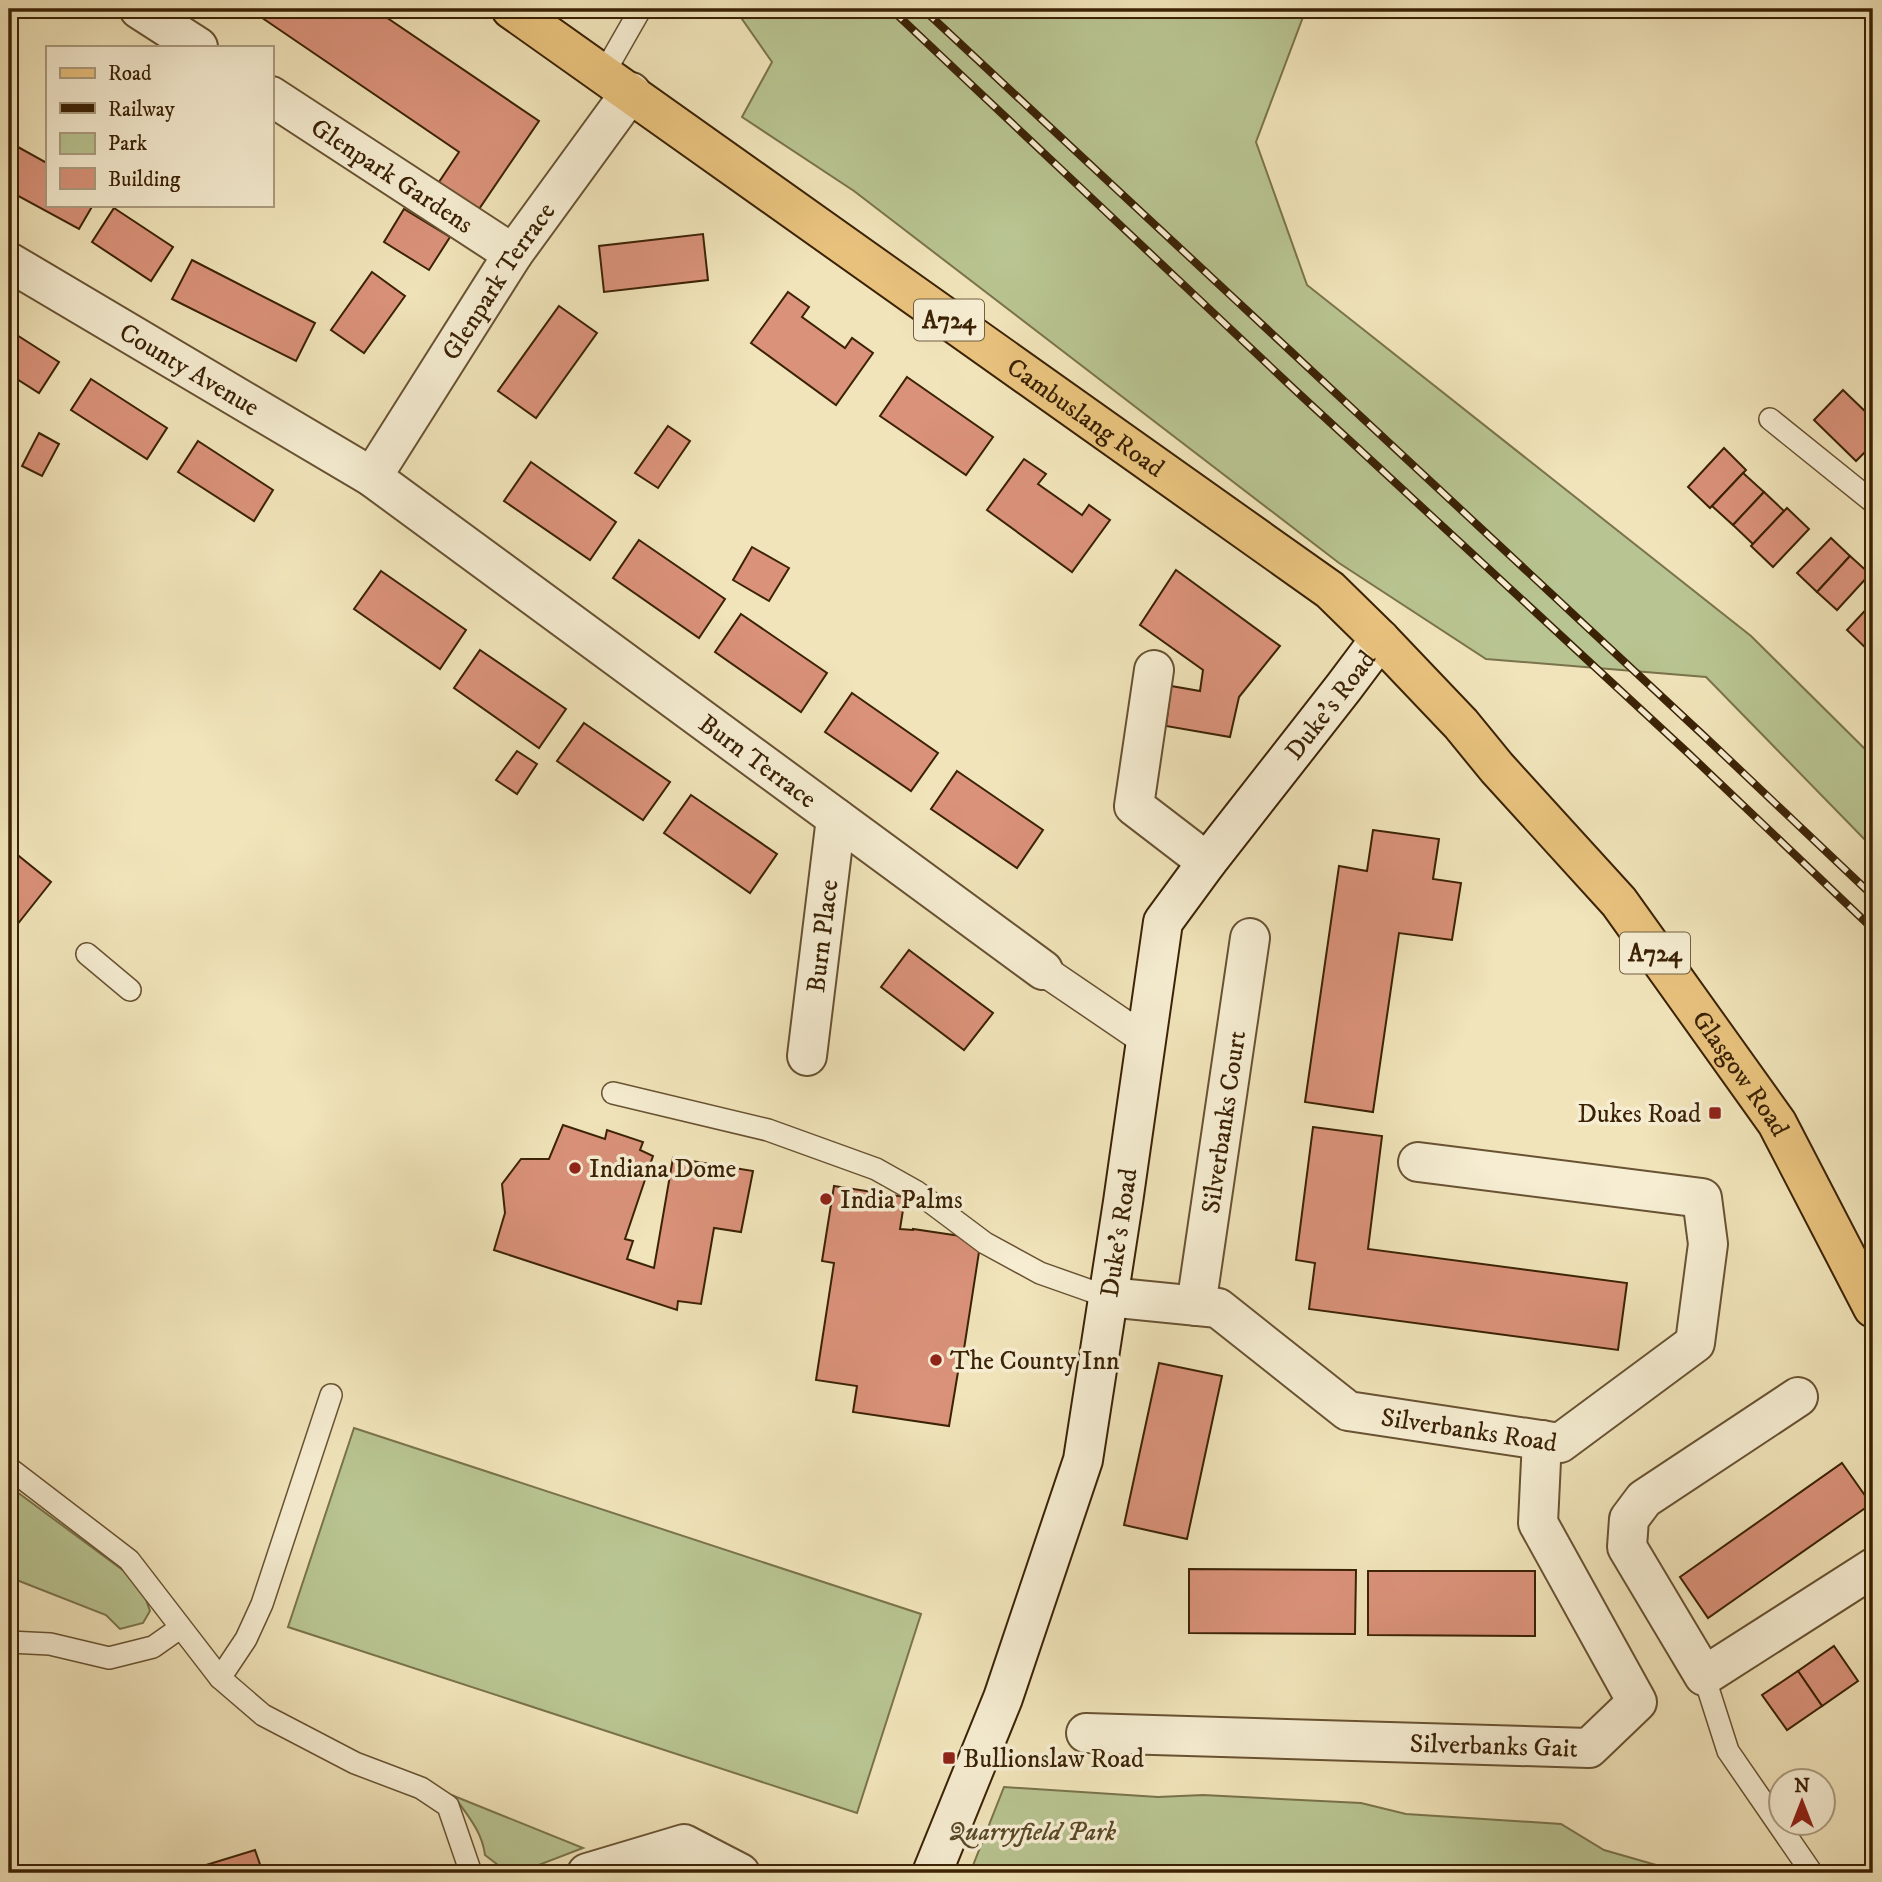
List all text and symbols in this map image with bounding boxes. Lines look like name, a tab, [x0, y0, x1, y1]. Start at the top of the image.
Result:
legend	[46, 46, 273, 206]
text: Road	[108, 61, 152, 87]
text: Railway	[108, 97, 176, 123]
street label: Glenpark Gardens	[304, 112, 479, 242]
text: Park	[108, 131, 148, 157]
text: Building	[108, 167, 181, 193]
street label: Glenpark Terrace	[435, 196, 563, 367]
road number: A724	[914, 300, 984, 340]
street label: County Avenue	[113, 316, 265, 425]
street label: Cambuslang Road	[1000, 351, 1170, 485]
street label: Duke's Road	[1278, 644, 1384, 767]
street label: Burn Terrace	[692, 708, 823, 816]
street label: Burn Place	[800, 878, 846, 994]
road number: A724	[1620, 932, 1690, 973]
street label: Glasgow Road	[1684, 1005, 1796, 1142]
street label: Silverbanks Court	[1195, 1029, 1254, 1216]
place label: Dukes Road	[1578, 1098, 1701, 1131]
marker: Dukes Road	[1707, 1105, 1723, 1121]
place label: Indiana Dome	[589, 1153, 736, 1186]
marker: Indiana Dome	[567, 1160, 583, 1176]
street label: Duke's Road	[1093, 1166, 1146, 1300]
place label: India Palms	[840, 1184, 963, 1217]
marker: India Palms	[818, 1191, 834, 1207]
place label: The County Inn	[950, 1345, 1120, 1378]
marker: The County Inn	[928, 1352, 944, 1368]
street label: Silverbanks Road	[1379, 1401, 1559, 1460]
street label: Silverbanks Gait	[1409, 1728, 1578, 1766]
place label: Bullionslaw Road	[963, 1743, 1144, 1776]
marker: Bullionslaw Road	[941, 1750, 957, 1766]
north arrow	[1766, 1766, 1836, 1836]
text: N	[1794, 1775, 1810, 1798]
park label: Quarryfield Park	[948, 1816, 1116, 1849]

